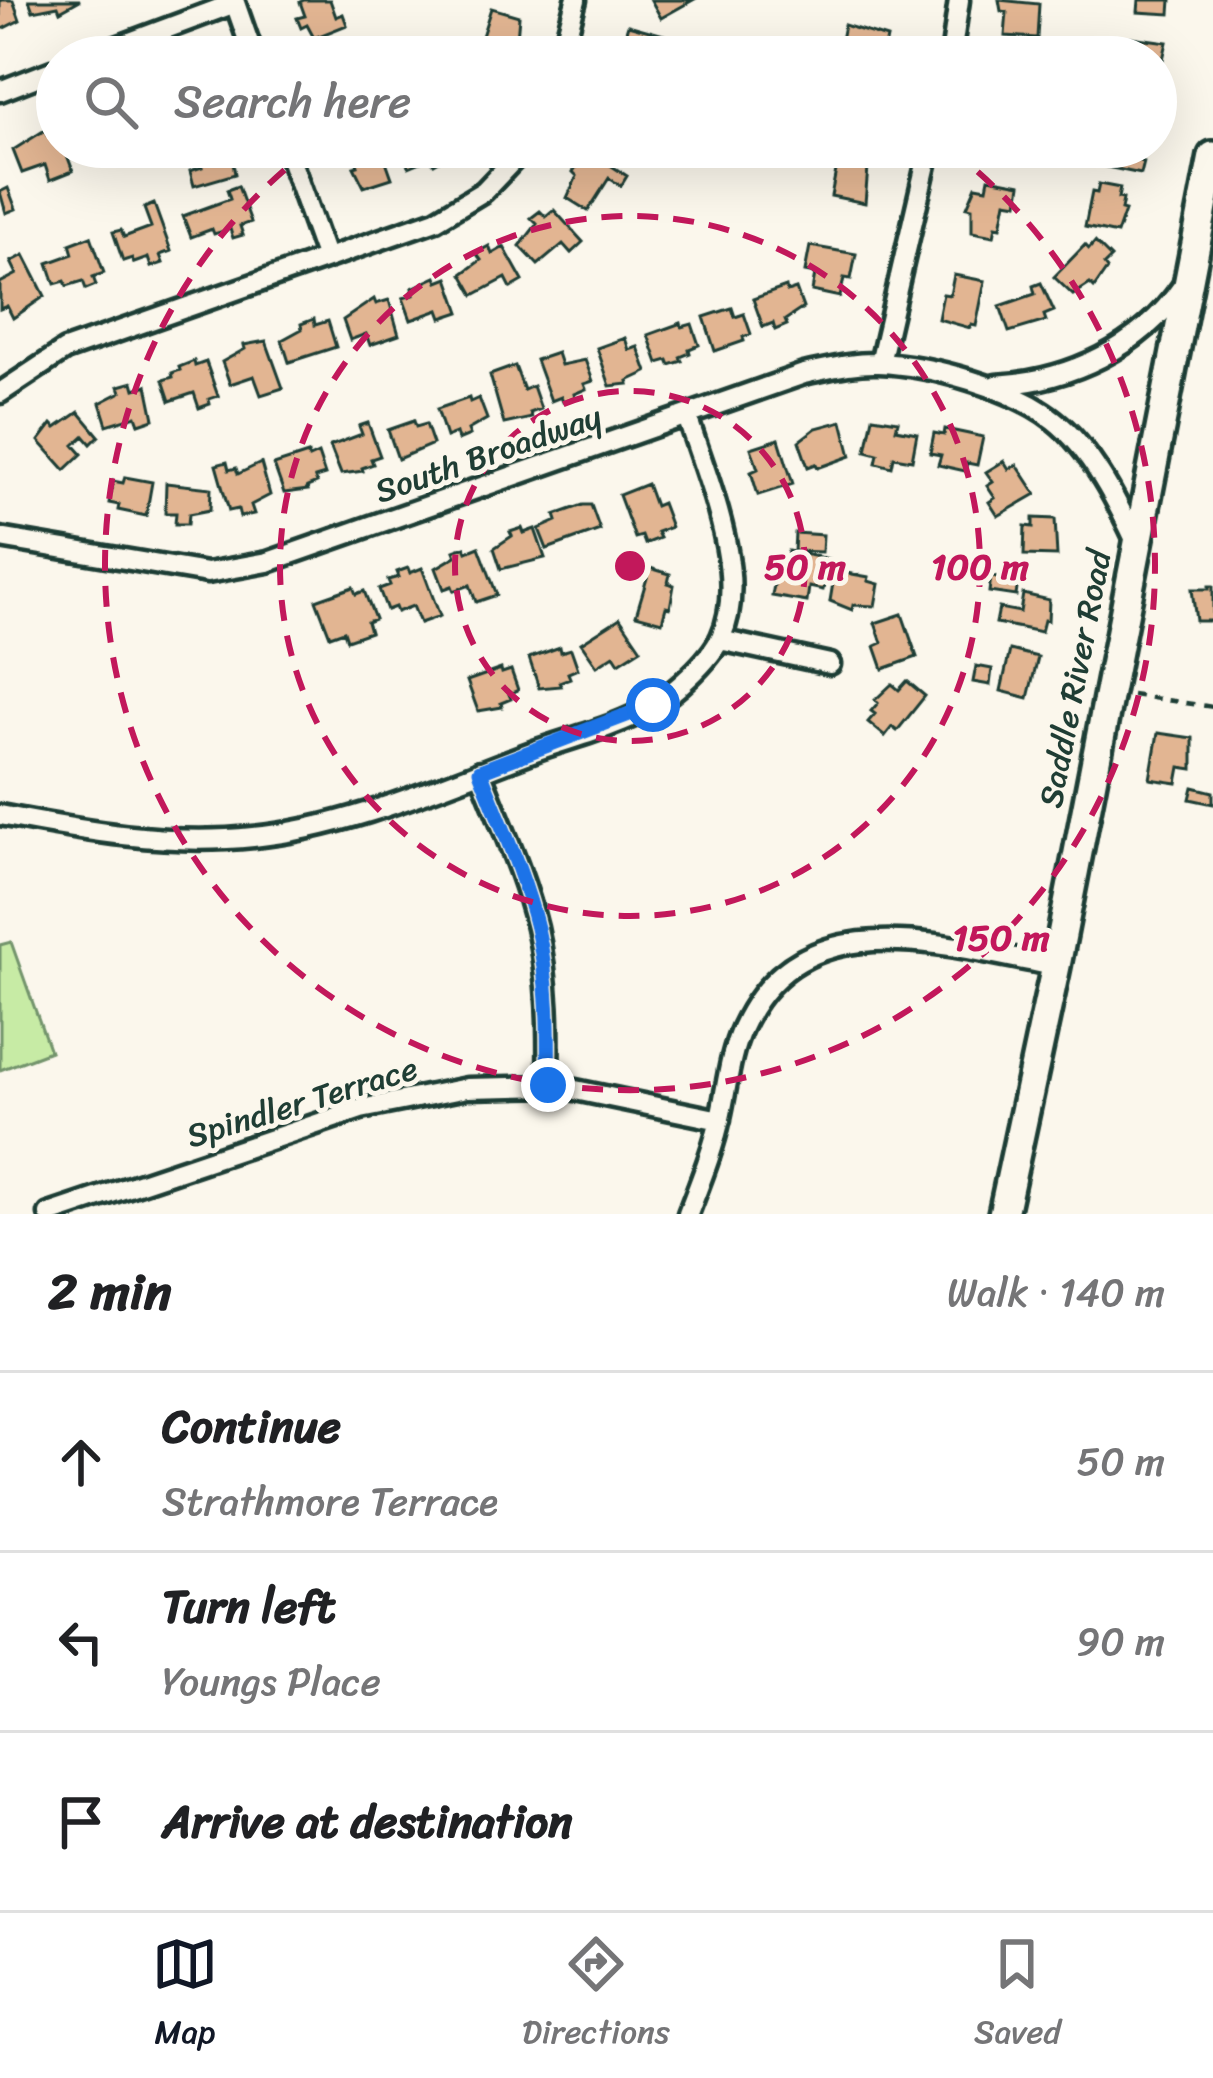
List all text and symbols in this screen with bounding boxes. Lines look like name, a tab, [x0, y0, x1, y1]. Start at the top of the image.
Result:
search box	[36, 36, 1177, 168]
text: Search here	[174, 62, 411, 142]
icon: search	[78, 69, 144, 135]
street label: South Broadway	[367, 388, 609, 520]
text: 50 m	[764, 535, 846, 599]
text: 100 m	[931, 535, 1029, 599]
street label: Saddle River Road	[1022, 543, 1129, 813]
centre of rings	[609, 545, 651, 587]
route start	[626, 678, 680, 732]
text: 150 m	[952, 906, 1050, 970]
street label: Spindler Terrace	[179, 1039, 425, 1165]
route end	[521, 1058, 575, 1112]
text: 2 min	[48, 1247, 171, 1337]
text: Walk · 140 m	[947, 1258, 1165, 1327]
text: Continue	[162, 1387, 341, 1467]
text: 50 m	[1076, 1427, 1165, 1496]
icon: ahead	[48, 1429, 114, 1495]
text: Strathmore Terrace	[162, 1467, 498, 1536]
text: Turn left	[162, 1567, 335, 1647]
text: 90 m	[1076, 1607, 1165, 1676]
icon: left	[48, 1609, 114, 1675]
text: Youngs Place	[162, 1647, 381, 1716]
text: Arrive at destination	[162, 1782, 572, 1862]
icon: arrive	[48, 1789, 114, 1855]
tab: Map	[152, 1931, 218, 2061]
tab: Directions	[522, 1931, 670, 2061]
tab: Saved	[974, 1931, 1061, 2061]

